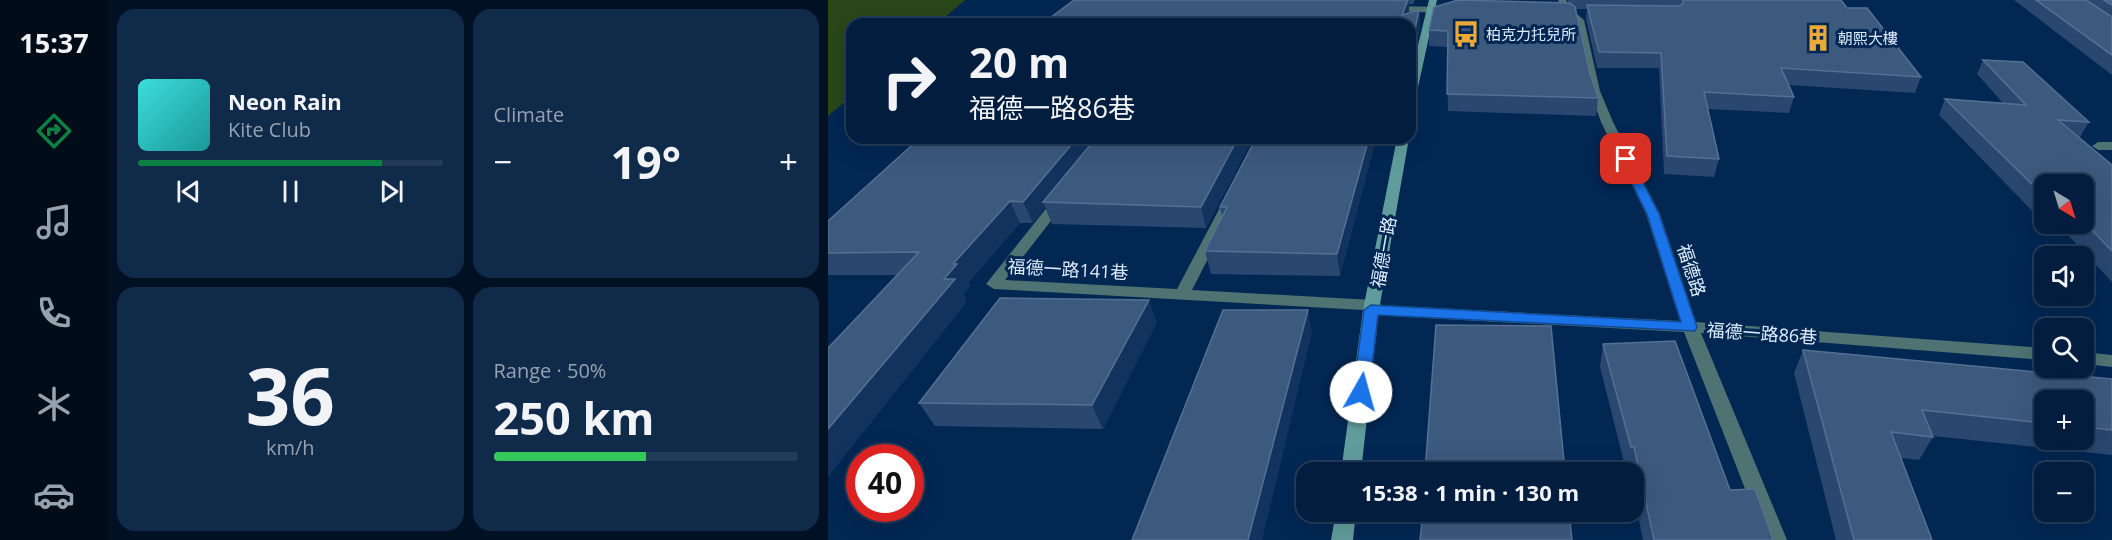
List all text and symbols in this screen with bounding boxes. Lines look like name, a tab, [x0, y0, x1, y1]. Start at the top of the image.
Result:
bus stop icon: 柏克力托兒所	[1451, 19, 1481, 49]
building icon: 朝熙大樓	[1803, 23, 1833, 53]
text: 15:37	[19, 24, 89, 61]
place label: 柏克力托兒所	[1486, 24, 1576, 44]
place label: 朝熙大樓	[1838, 28, 1898, 48]
text: 20 m	[969, 33, 1069, 90]
icon: right	[870, 42, 948, 120]
text: Neon Rain	[228, 86, 342, 116]
text: 福德一路86巷	[969, 89, 1135, 126]
text: Climate	[494, 101, 564, 128]
icon: directions	[33, 110, 75, 152]
text: Kite Club	[228, 116, 311, 143]
text: 19°	[610, 131, 681, 192]
pin	[1600, 133, 1651, 184]
text: −	[494, 139, 512, 184]
text: +	[779, 139, 798, 184]
icon: arrive	[1609, 142, 1642, 175]
north arrow	[2034, 174, 2094, 234]
map controls	[2034, 174, 2094, 522]
icon: previous	[172, 175, 205, 208]
icon: pause	[274, 175, 307, 208]
icon: next	[375, 175, 408, 208]
icon: music	[33, 201, 75, 243]
street label: 福德一路	[1365, 214, 1401, 290]
street label: 福德路	[1672, 241, 1712, 299]
button: sound	[2034, 246, 2094, 306]
street label: 福德一路141巷	[1007, 254, 1129, 284]
icon: phone	[33, 292, 75, 334]
street label: 福德一路86巷	[1706, 317, 1818, 349]
button: search	[2034, 318, 2094, 378]
text: 36	[246, 342, 335, 448]
text: Range · 50%	[494, 357, 606, 384]
position arrow	[1329, 360, 1393, 424]
icon: climate	[33, 383, 75, 425]
text: 250 km	[494, 387, 654, 448]
button: +	[2034, 390, 2094, 450]
text: km/h	[266, 434, 315, 461]
speed limit sign: 40	[846, 444, 924, 522]
button: −	[2034, 462, 2094, 522]
icon: car	[33, 474, 75, 516]
text: 15:38 · 1 min · 130 m	[1361, 477, 1579, 507]

